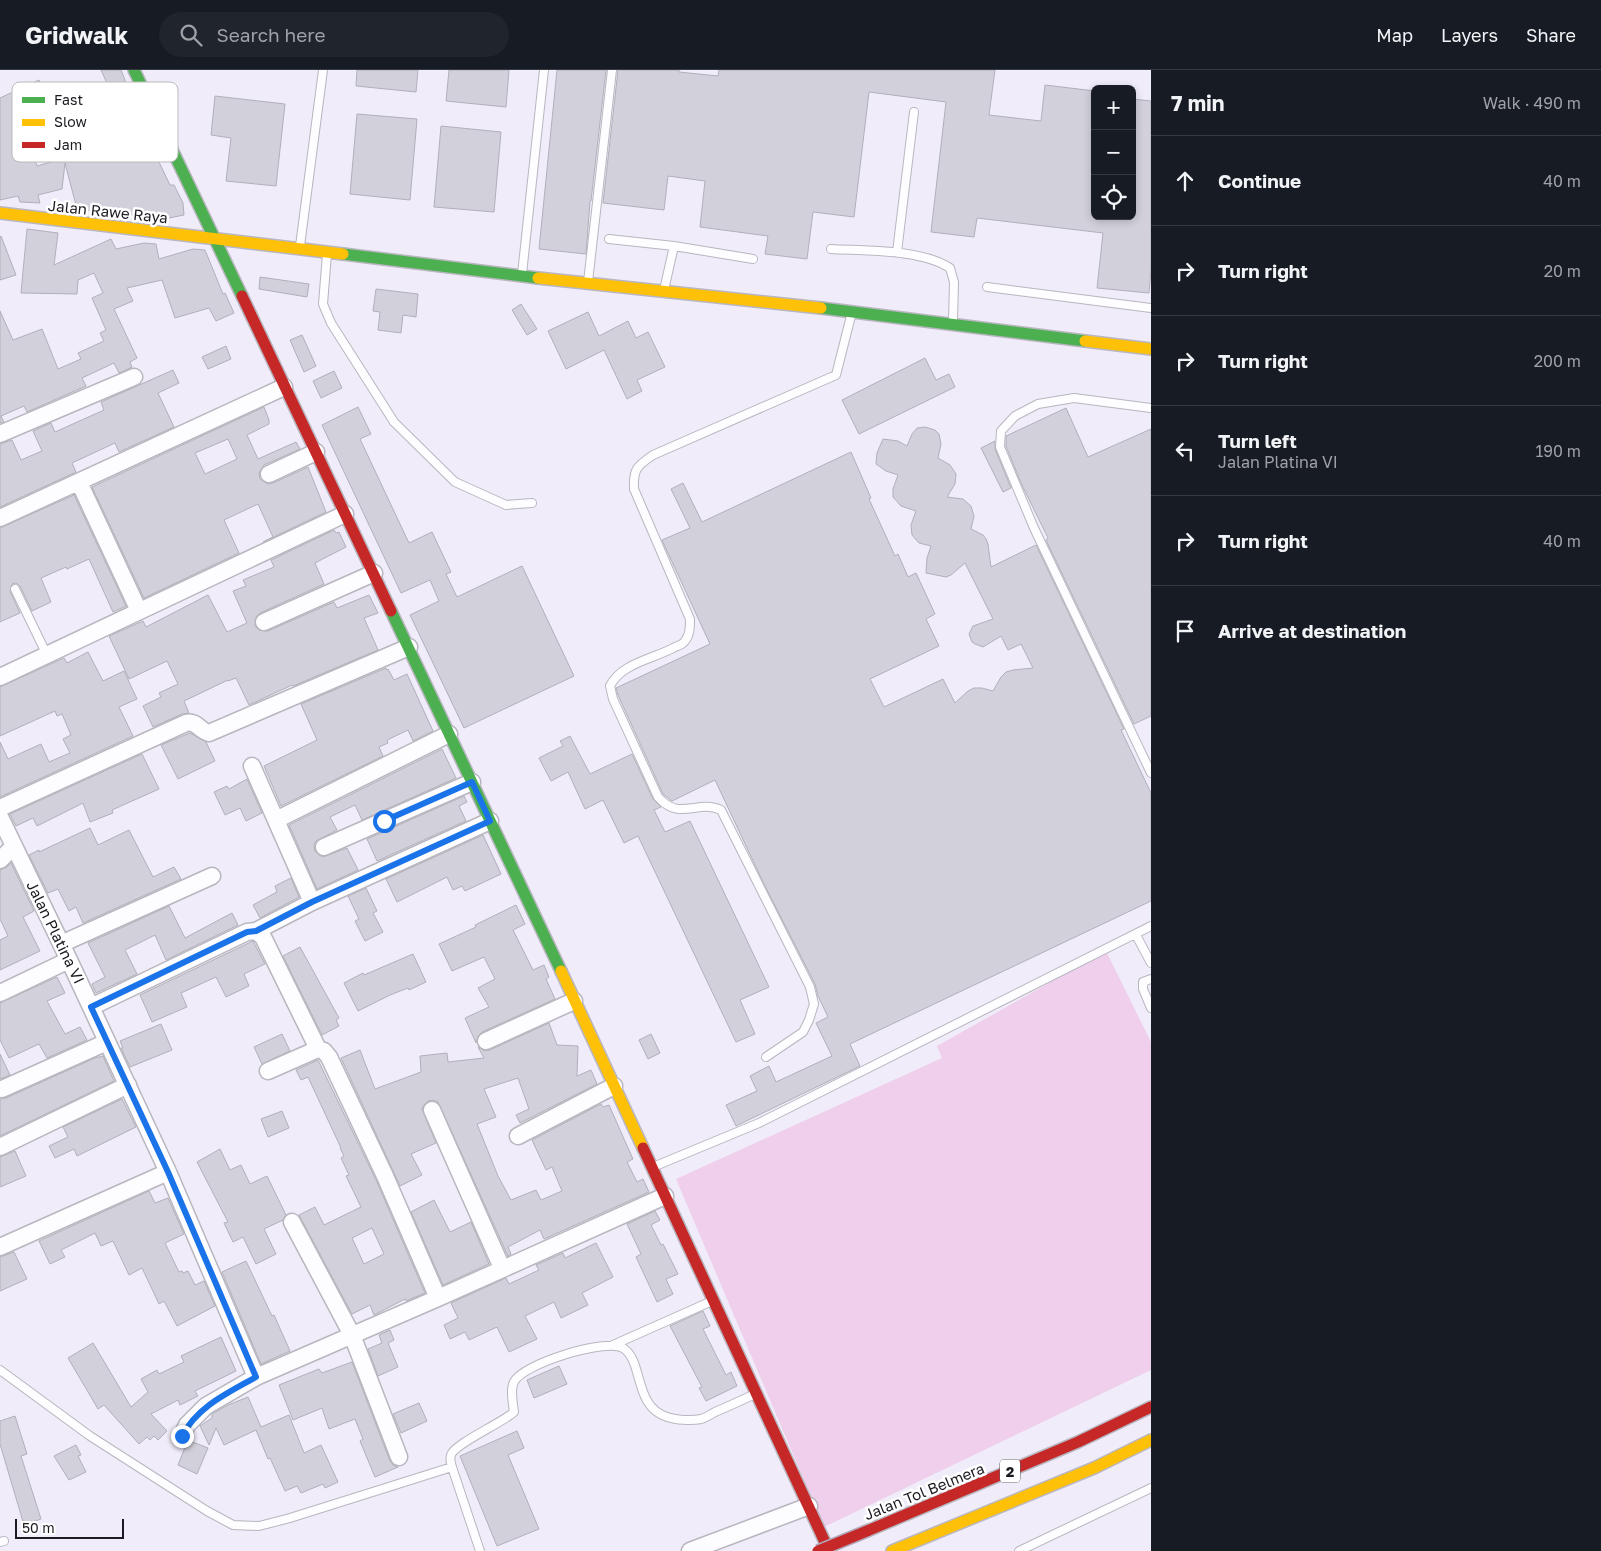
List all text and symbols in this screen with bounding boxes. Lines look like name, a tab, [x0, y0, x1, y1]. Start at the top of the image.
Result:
search box	[159, 12, 509, 57]
text: Gridwalk	[25, 20, 129, 49]
icon: search	[177, 21, 205, 49]
text: Search here	[217, 23, 325, 46]
text: Map	[1376, 24, 1413, 46]
text: Layers	[1441, 24, 1498, 46]
text: Share	[1526, 24, 1576, 46]
legend	[12, 82, 178, 162]
map controls	[1091, 85, 1136, 220]
button: +	[1091, 85, 1136, 130]
text: 7 min	[1171, 90, 1225, 116]
text: Fast	[54, 91, 83, 108]
text: Walk · 490 m	[1483, 93, 1581, 113]
text: Slow	[54, 113, 87, 130]
button: −	[1091, 130, 1136, 175]
text: Jam	[54, 136, 82, 153]
icon: ahead	[1171, 167, 1199, 195]
text: Continue	[1218, 169, 1301, 192]
text: 40 m	[1543, 171, 1581, 191]
button: locate	[1091, 175, 1136, 220]
street label: Jalan Rawe Raya	[47, 196, 169, 226]
icon: right	[1171, 257, 1199, 285]
text: Turn right	[1218, 259, 1308, 282]
text: 20 m	[1544, 261, 1581, 281]
icon: right	[1171, 347, 1199, 375]
text: Turn right	[1218, 349, 1308, 372]
text: 200 m	[1534, 351, 1581, 371]
text: Turn left	[1218, 429, 1297, 452]
icon: left	[1171, 437, 1199, 465]
text: 190 m	[1535, 441, 1581, 461]
text: Jalan Platina VI	[1218, 452, 1338, 472]
icon: right	[1171, 527, 1199, 555]
text: Turn right	[1218, 529, 1308, 552]
text: 40 m	[1543, 531, 1581, 551]
icon: arrive	[1171, 617, 1199, 645]
text: Arrive at destination	[1218, 619, 1406, 642]
route start	[373, 810, 396, 833]
street label: Jalan Platina VI	[23, 878, 89, 986]
route end	[171, 1425, 194, 1448]
street label: Jalan Tol Belmera	[861, 1459, 987, 1523]
road number: 2	[1000, 1460, 1020, 1482]
scale bar	[15, 1516, 124, 1539]
text: 50 m	[22, 1519, 55, 1536]

